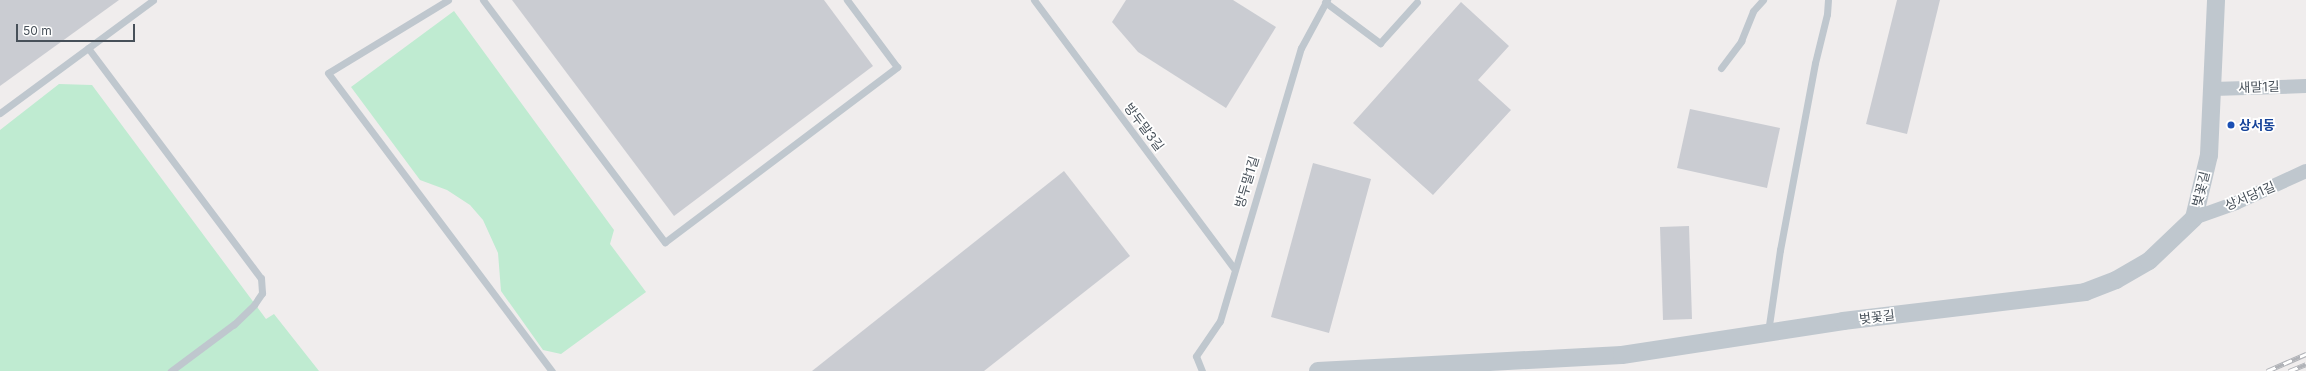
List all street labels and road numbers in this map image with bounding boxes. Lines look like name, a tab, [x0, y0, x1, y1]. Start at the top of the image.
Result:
street label: 새말1길	[2238, 78, 2280, 96]
street label: 방두말3길	[1121, 100, 1167, 154]
street label: 방두말1길	[1232, 154, 1262, 210]
street label: 벚꽃길	[2189, 170, 2213, 208]
street label: 상서당1길	[2223, 178, 2277, 214]
street label: 벚꽃길	[1858, 307, 1896, 327]

